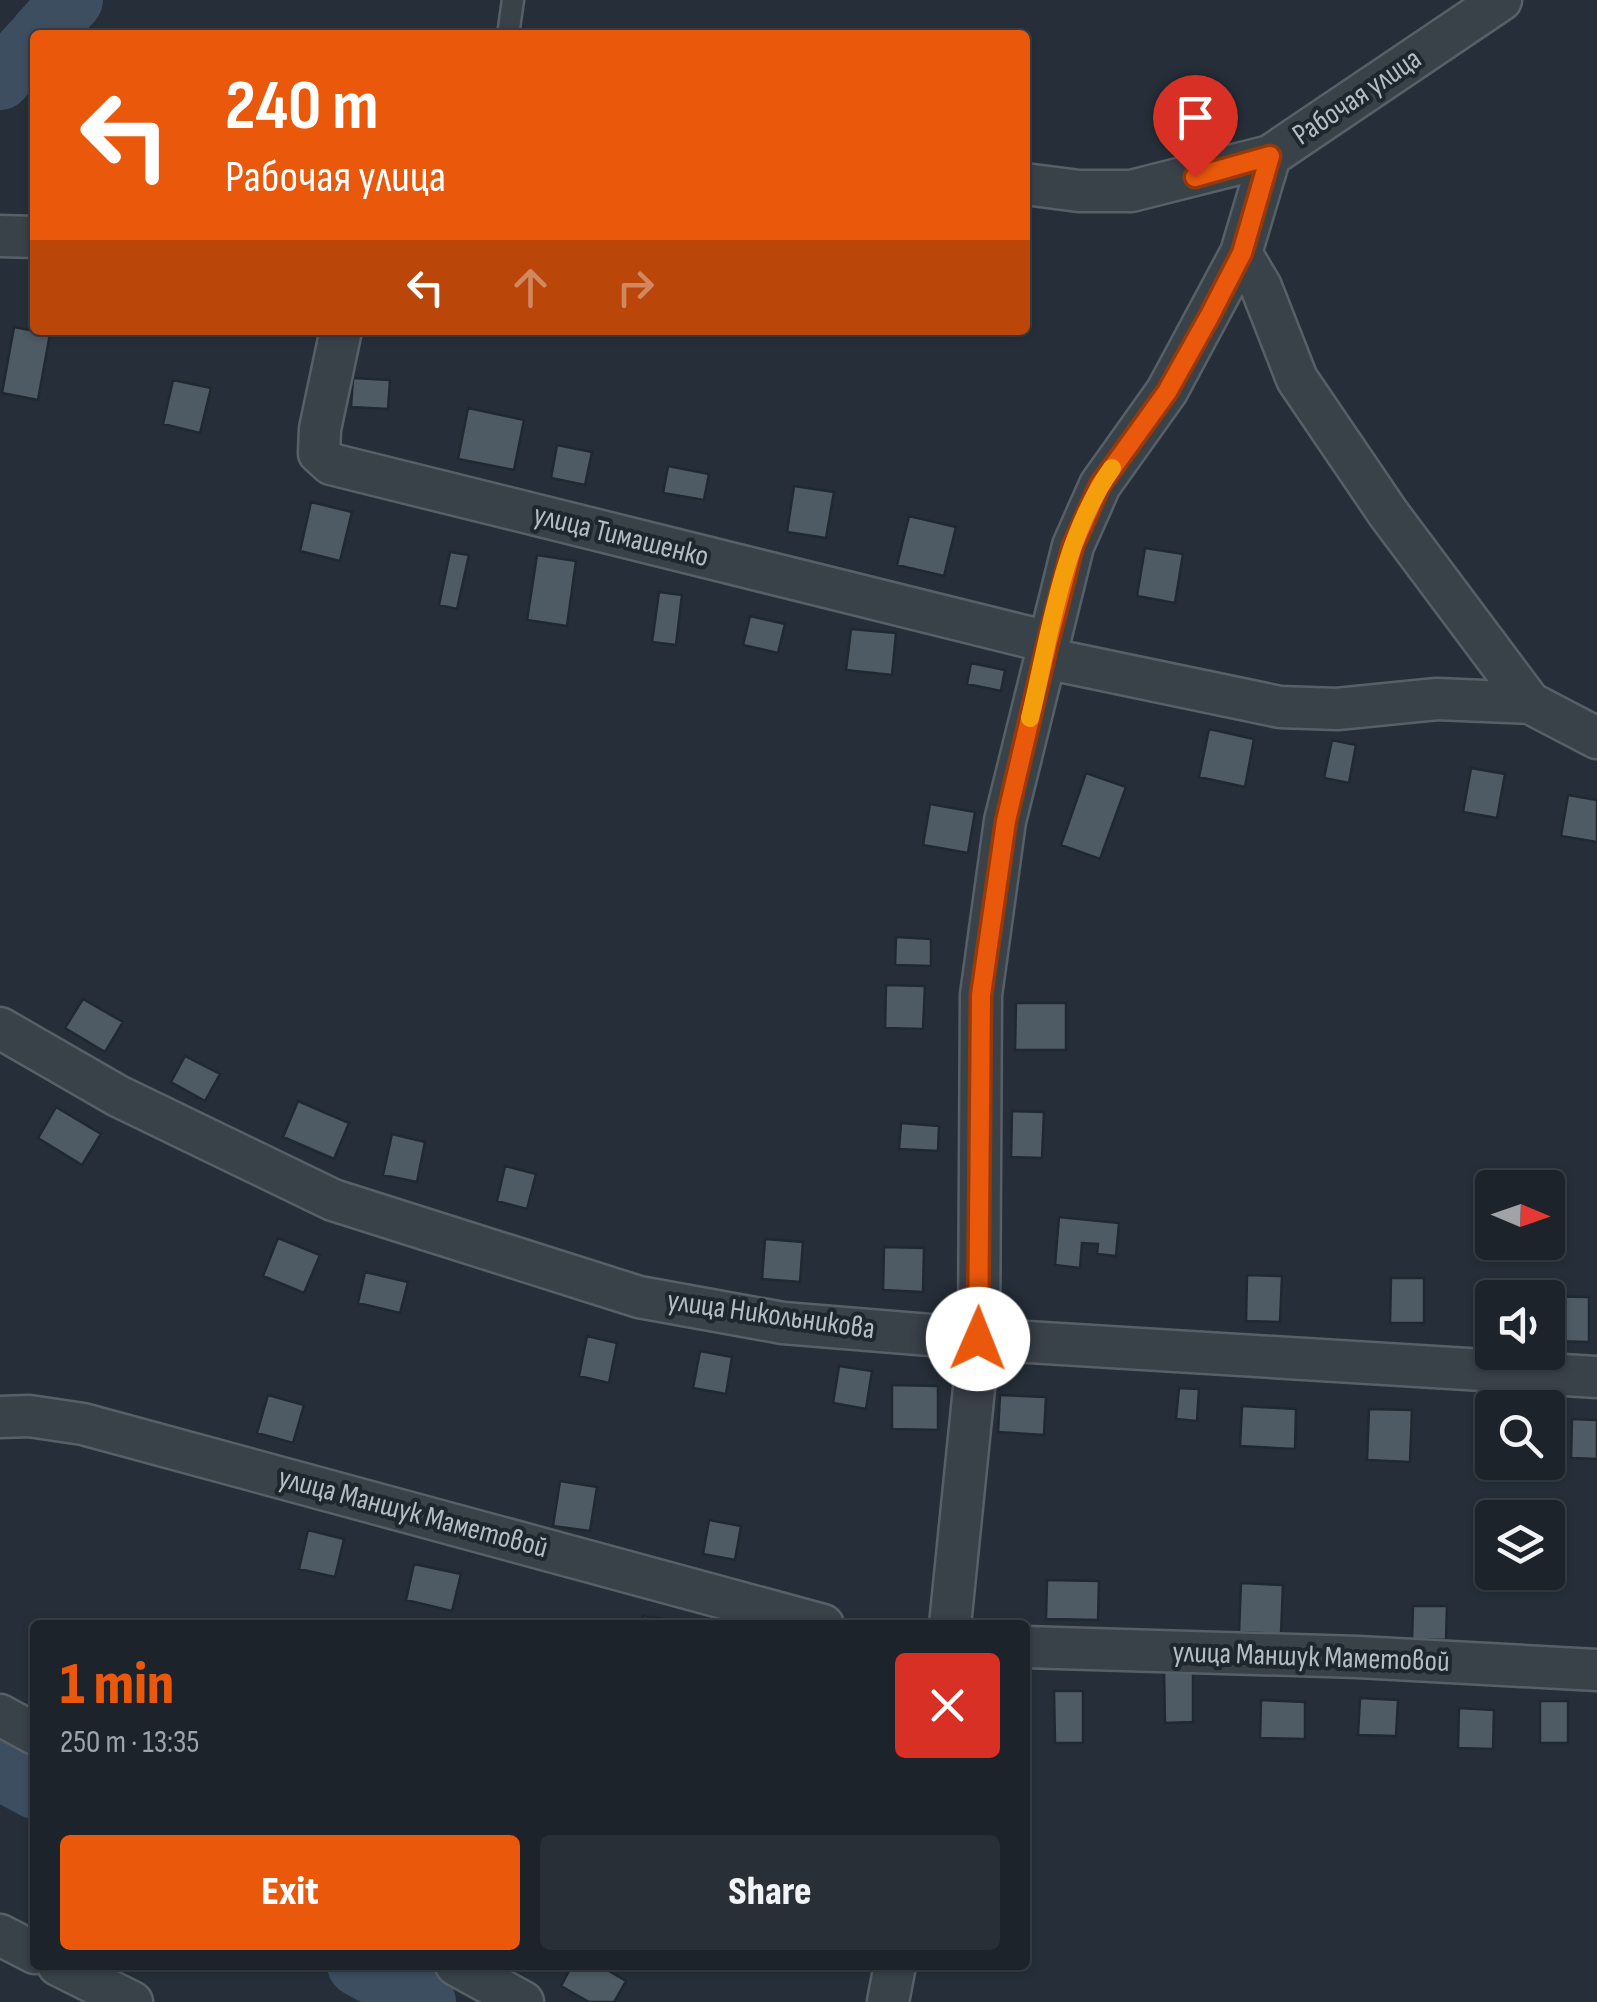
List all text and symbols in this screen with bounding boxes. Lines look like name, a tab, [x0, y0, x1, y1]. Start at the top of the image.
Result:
street label: Рабочая улица	[1286, 41, 1428, 153]
text: 240 m	[225, 65, 379, 149]
icon: left	[60, 70, 190, 200]
pin	[1153, 75, 1238, 178]
icon: arrive	[1168, 90, 1223, 145]
text: Рабочая улица	[225, 150, 446, 205]
icon: left	[398, 260, 453, 315]
icon: ahead	[503, 260, 558, 315]
icon: right	[608, 260, 663, 315]
street label: улица Тимашенко	[530, 497, 712, 575]
north arrow	[1475, 1170, 1565, 1260]
map controls	[1475, 1170, 1565, 1590]
button: sound	[1475, 1280, 1565, 1370]
street label: улица Никольникова	[665, 1283, 877, 1347]
position arrow	[926, 1287, 1030, 1391]
button: search	[1475, 1390, 1565, 1480]
street label: улица Маншук Маметовой	[274, 1460, 552, 1566]
button: layers	[1475, 1500, 1565, 1590]
street label: улица Маншук Маметовой	[1172, 1634, 1450, 1680]
text: 1 min	[60, 1649, 174, 1721]
button: close	[895, 1653, 1000, 1758]
text: 250 m · 13:35	[60, 1723, 199, 1762]
button: Exit	[60, 1835, 520, 1950]
button: Share	[540, 1835, 1000, 1950]

